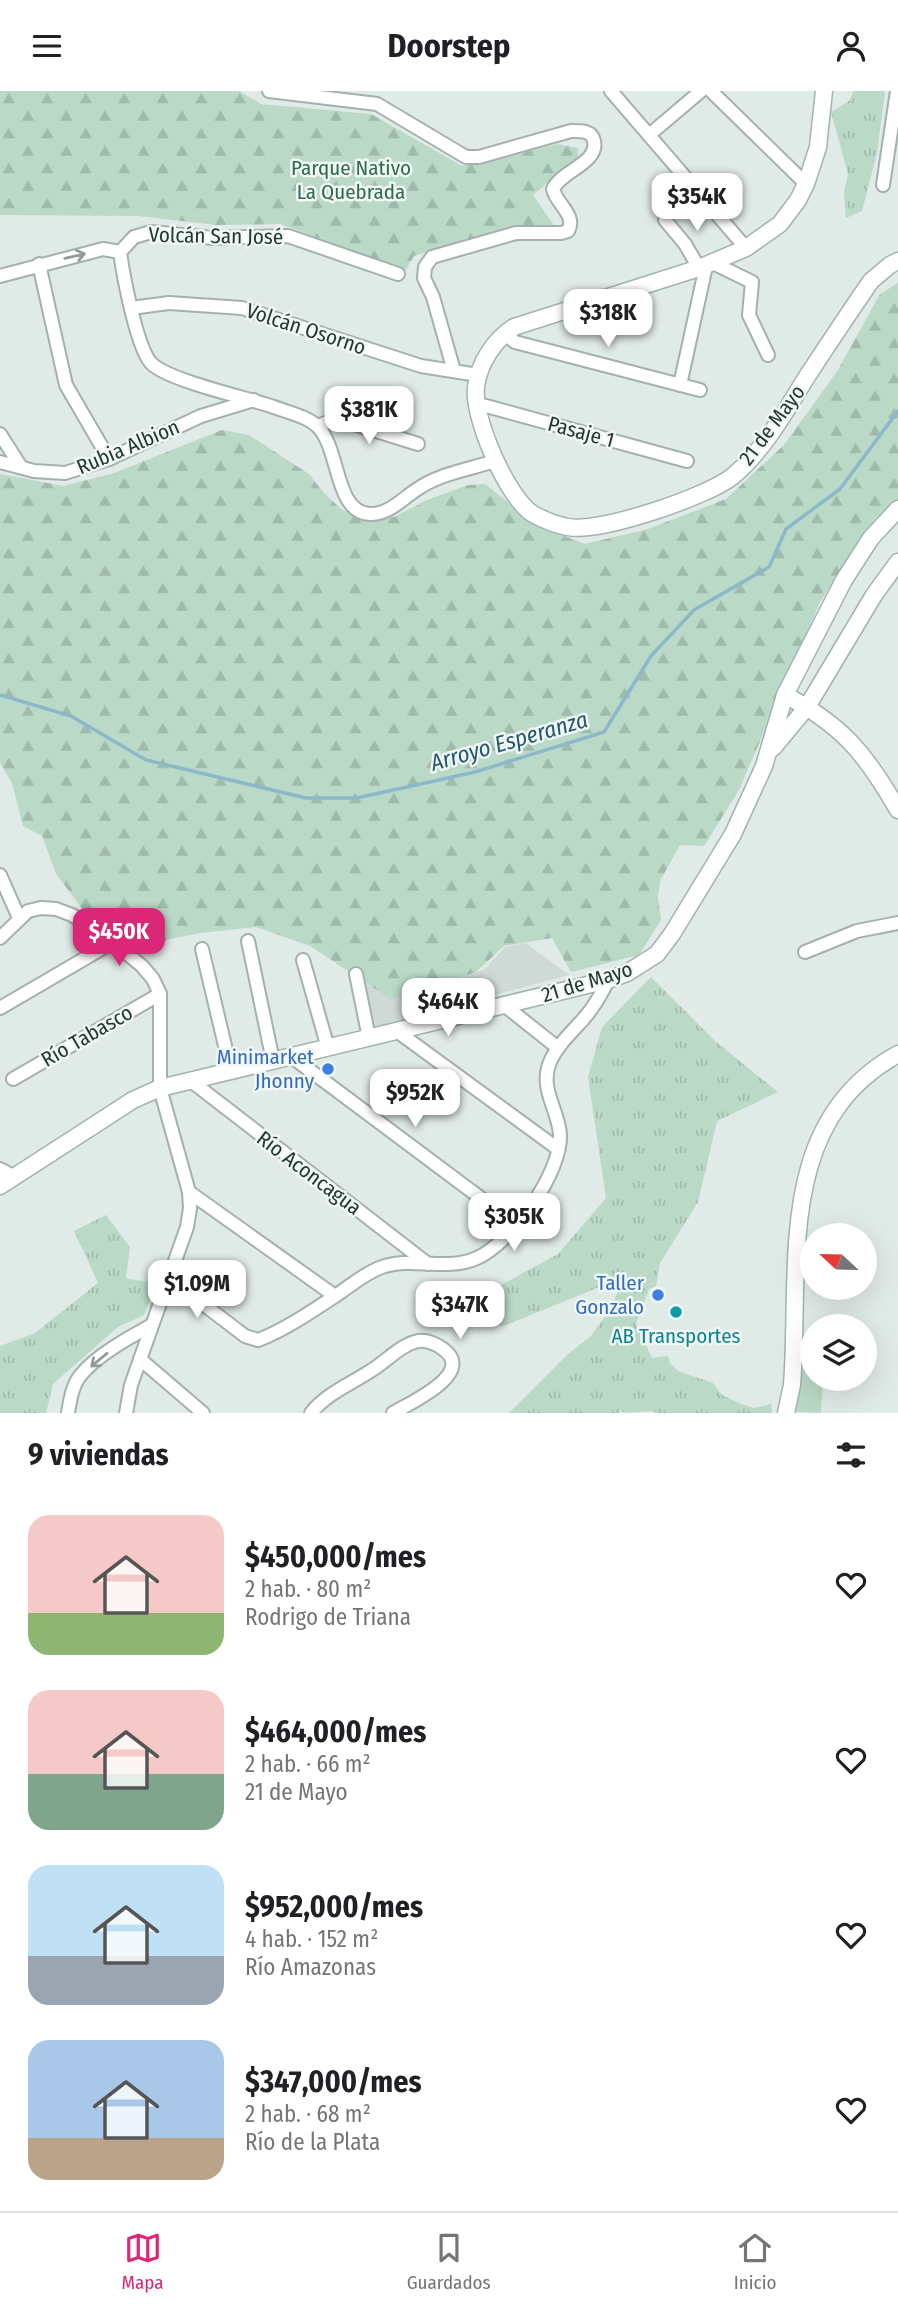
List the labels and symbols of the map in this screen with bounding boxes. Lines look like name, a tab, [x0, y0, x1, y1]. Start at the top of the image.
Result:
park label: Parque Nativo La Quebrada	[291, 155, 411, 205]
pin: $354K	[648, 173, 746, 233]
street label: Volcán San José	[149, 222, 283, 250]
one-way arrow	[63, 248, 86, 262]
pin: $318K	[559, 289, 657, 349]
street label: Volcán Osorno	[243, 297, 369, 361]
street label: 21 de Mayo	[733, 380, 811, 470]
pin: $381K	[320, 387, 418, 446]
street label: Pasaje 1	[545, 411, 617, 453]
street label: Rubia Albion	[73, 414, 183, 480]
water label: Arroyo Esperanza	[426, 705, 591, 777]
pin: $450K	[70, 909, 168, 968]
street label: 21 de Mayo	[538, 956, 636, 1008]
pin: $464K	[399, 979, 497, 1038]
street label: Río Tabasco	[37, 999, 137, 1073]
place label: Minimarket Jhonny	[217, 1044, 315, 1094]
marker: Minimarket Jhonny	[320, 1061, 336, 1077]
pin: $952K	[366, 1069, 464, 1129]
street label: Río Aconcagua	[252, 1125, 366, 1221]
pin: $305K	[465, 1193, 563, 1253]
north arrow	[800, 1223, 877, 1300]
pin: $1.09M	[140, 1261, 254, 1320]
place label: Taller Gonzalo	[575, 1270, 645, 1320]
pin: $347K	[411, 1281, 509, 1341]
marker: Taller Gonzalo	[650, 1287, 666, 1303]
marker: AB Transportes	[668, 1304, 684, 1320]
place label: AB Transportes	[611, 1323, 741, 1349]
one-way arrow	[90, 1352, 108, 1368]

